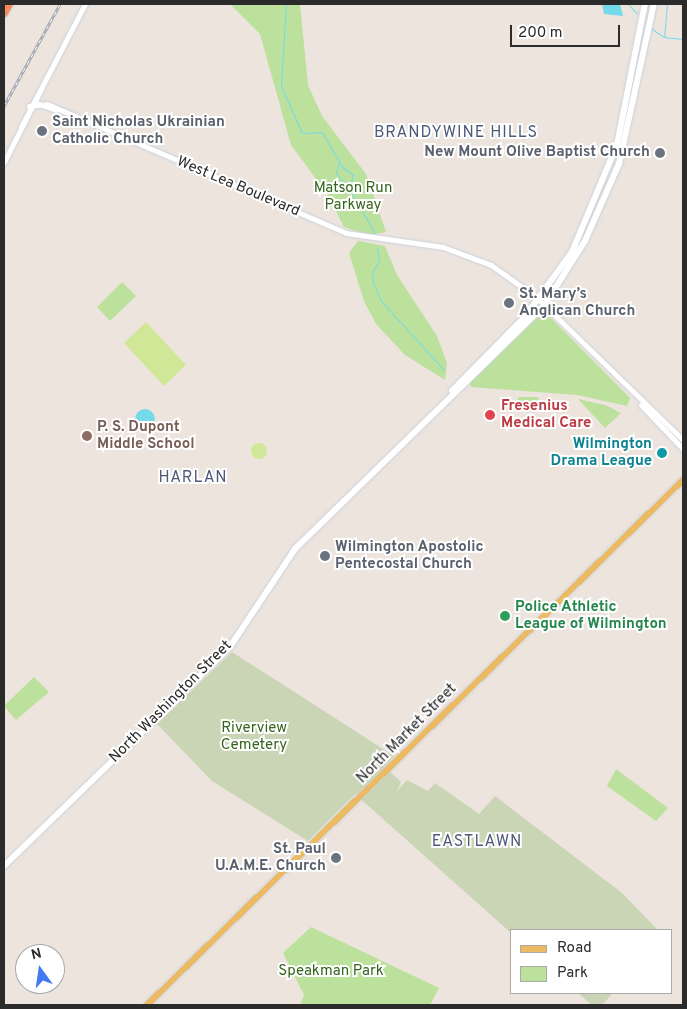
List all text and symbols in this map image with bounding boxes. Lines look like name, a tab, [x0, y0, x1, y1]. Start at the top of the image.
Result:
scale bar	[512, 15, 622, 47]
text: 200 m	[518, 24, 563, 43]
place label: Saint Nicholas Ukrainian Catholic Church	[52, 113, 225, 148]
district label: BRANDYWINE HILLS	[372, 123, 540, 143]
marker: Saint Nicholas Ukrainian Catholic Church	[36, 125, 48, 137]
place label: New Mount Olive Baptist Church	[424, 144, 650, 162]
marker: New Mount Olive Baptist Church	[654, 147, 666, 159]
street label: West Lea Boulevard	[174, 153, 302, 221]
park label: Matson Run Parkway	[314, 179, 392, 214]
place label: St. Mary’s Anglican Church	[519, 285, 635, 320]
marker: St. Mary’s Anglican Church	[503, 297, 515, 309]
place label: Fresenius Medical Care	[501, 397, 591, 432]
marker: Fresenius Medical Care	[483, 408, 497, 422]
place label: P. S. Dupont Middle School	[97, 418, 195, 453]
marker: P. S. Dupont Middle School	[81, 430, 93, 442]
place label: Wilmington Drama League	[551, 435, 652, 470]
marker: Wilmington Drama League	[656, 447, 668, 459]
district label: HARLAN	[158, 468, 228, 488]
place label: Wilmington Apostolic Pentecostal Church	[335, 538, 484, 573]
marker: Wilmington Apostolic Pentecostal Church	[319, 550, 331, 562]
place label: Police Athletic League of Wilmington	[515, 598, 667, 633]
marker: Police Athletic League of Wilmington	[499, 610, 511, 622]
street label: North Washington Street	[106, 637, 236, 767]
street label: North Market Street	[353, 680, 461, 788]
park label: Riverview Cemetery	[221, 719, 287, 754]
district label: EASTLAWN	[431, 832, 523, 852]
place label: St. Paul U.A.M.E. Church	[215, 840, 326, 875]
marker: St. Paul U.A.M.E. Church	[330, 852, 342, 864]
legend	[510, 929, 672, 994]
text: Road	[557, 939, 592, 958]
north arrow	[15, 944, 65, 994]
text: N	[30, 945, 43, 964]
park label: Speakman Park	[278, 963, 384, 981]
text: Park	[557, 964, 588, 983]

